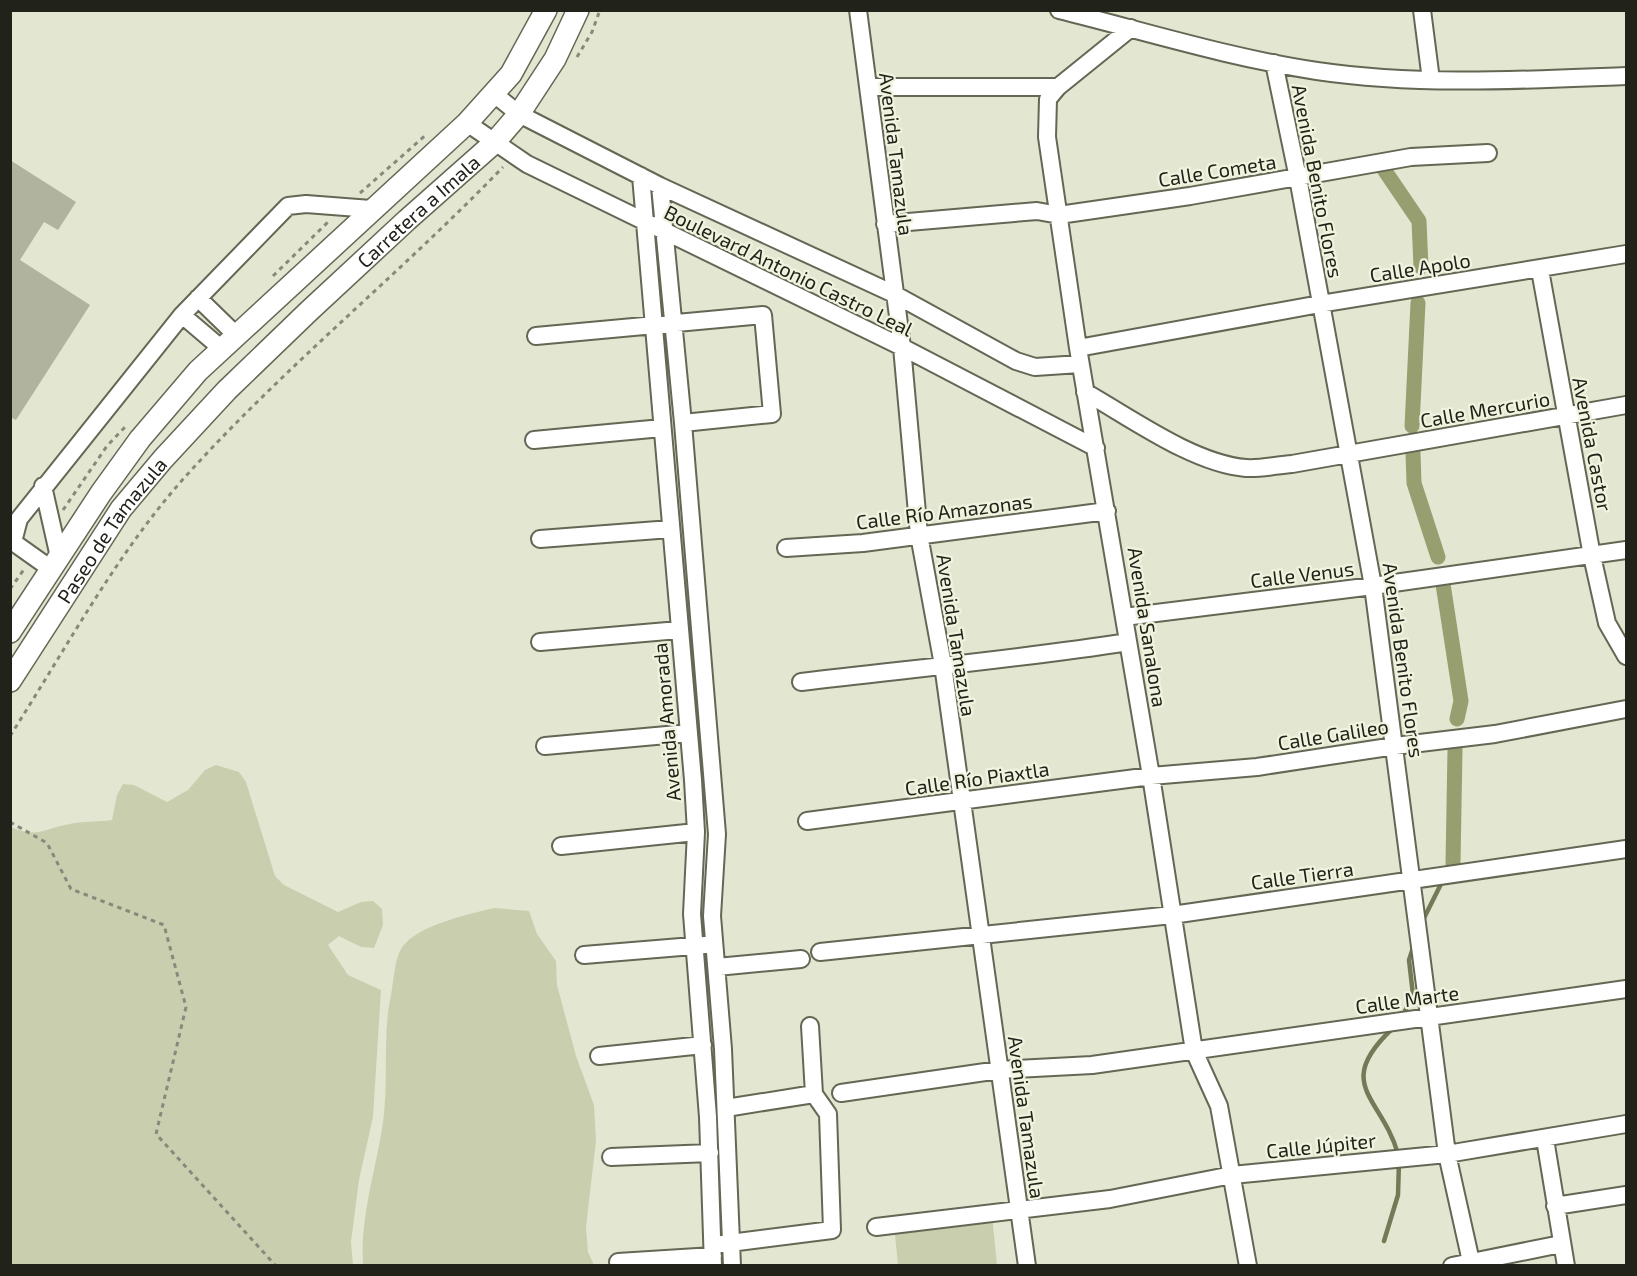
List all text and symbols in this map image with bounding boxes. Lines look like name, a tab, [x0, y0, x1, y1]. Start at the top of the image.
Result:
street label: Avenida Tamazula	[875, 71, 919, 237]
street label: Avenida Benito Flores	[1287, 82, 1349, 280]
street label: Calle Cometa	[1156, 149, 1278, 191]
street label: Carretera a Imala	[352, 150, 484, 272]
street label: Boulevard Antonio Castro Leal	[661, 199, 917, 341]
street label: Calle Apolo	[1368, 247, 1472, 287]
street label: Avenida Castor	[1568, 375, 1618, 513]
street label: Calle Mercurio	[1418, 386, 1552, 432]
street label: Paseo de Tamazula	[52, 452, 171, 607]
street label: Calle Río Amazonas	[855, 488, 1033, 534]
street label: Avenida Sanalona	[1124, 545, 1172, 709]
street label: Avenida Tamazula	[932, 552, 982, 718]
street label: Calle Venus	[1249, 556, 1355, 592]
street label: Avenida Benito Flores	[1378, 561, 1430, 759]
street label: Avenida Amorada	[647, 642, 685, 802]
street label: Calle Galileo	[1276, 713, 1390, 755]
street label: Calle Río Piaxtla	[903, 756, 1051, 800]
street label: Calle Tierra	[1249, 856, 1355, 894]
street label: Calle Marte	[1354, 980, 1460, 1018]
street label: Avenida Tamazula	[1004, 1034, 1050, 1200]
street label: Calle Júpiter	[1265, 1127, 1377, 1163]

